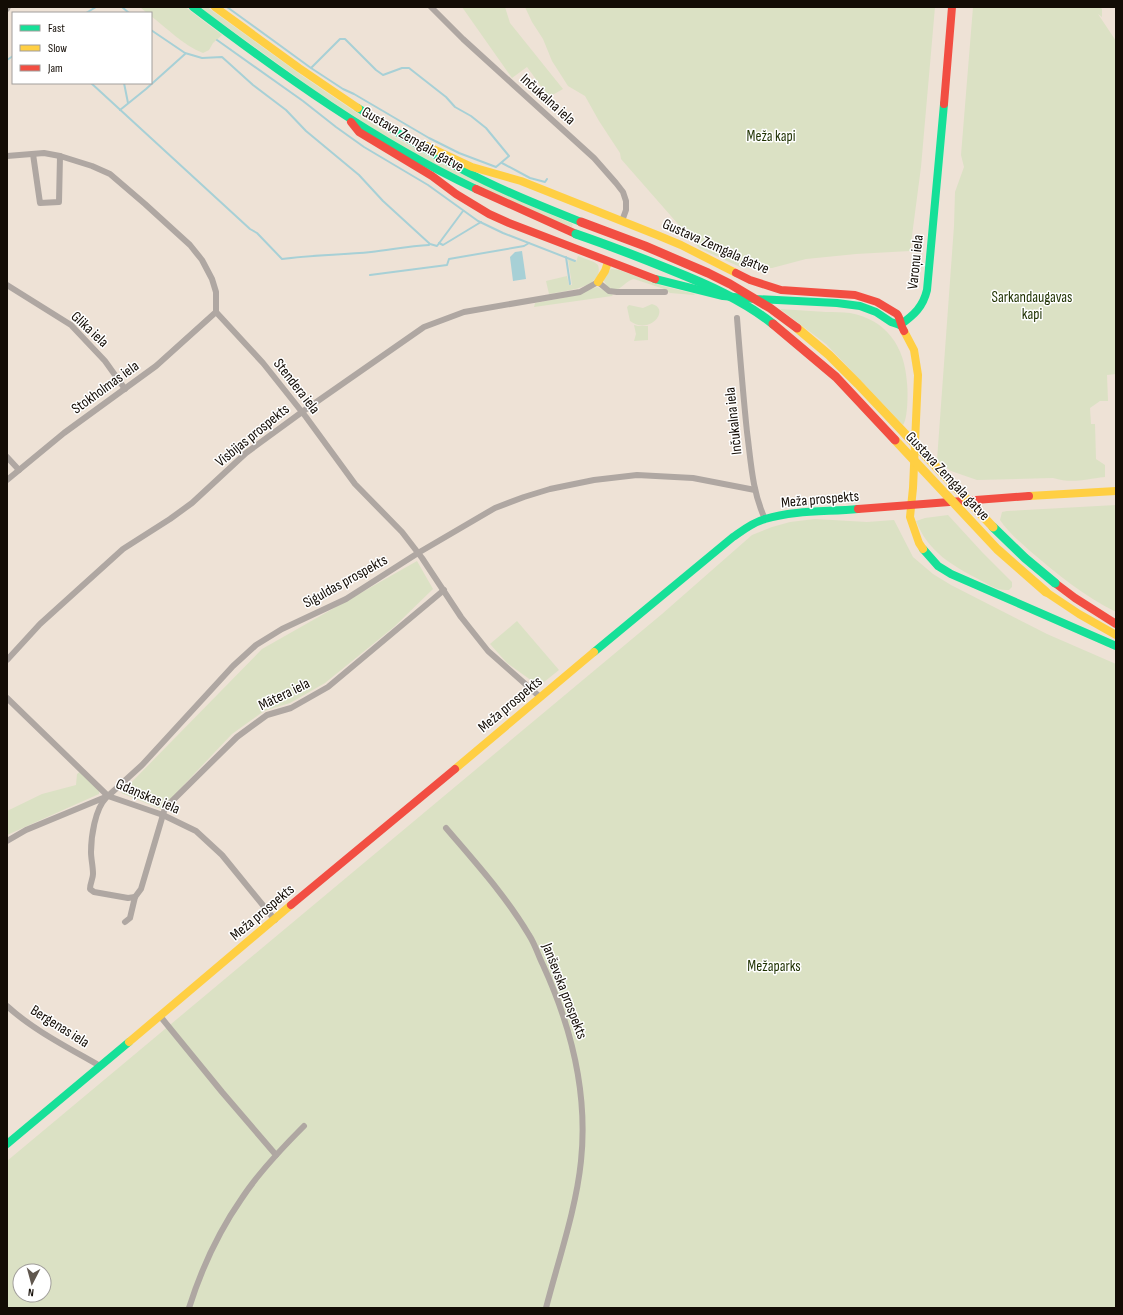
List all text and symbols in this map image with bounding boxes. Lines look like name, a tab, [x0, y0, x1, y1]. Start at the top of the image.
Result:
legend	[12, 12, 152, 84]
text: Fast	[48, 21, 65, 36]
text: Slow	[48, 41, 67, 56]
text: Jam	[47, 61, 63, 76]
street label: Inčukalna iela	[516, 70, 579, 129]
street label: Gustava Zemgala gatve	[358, 102, 467, 176]
park label: Meža kapi	[747, 127, 796, 146]
street label: Gustava Zemgala gatve	[659, 214, 772, 279]
street label: Varoņu iela	[903, 234, 928, 290]
park label: Sarkandaugavas kapi	[992, 288, 1072, 324]
street label: Glika iela	[67, 307, 113, 352]
street label: Stendera iela	[269, 355, 324, 418]
street label: Stokholmas iela	[68, 356, 143, 418]
street label: Inčukalna iela	[720, 386, 746, 456]
street label: Visbijas prospekts	[211, 400, 293, 471]
street label: Gustava Zemgala gatve	[901, 428, 994, 525]
street label: Meža prospekts	[780, 487, 860, 512]
street label: Siguldas prospekts	[300, 550, 391, 612]
street label: Meža prospekts	[474, 672, 546, 737]
street label: Mātera iela	[255, 674, 313, 715]
street label: Gdaņskas iela	[113, 774, 183, 819]
street label: Meža prospekts	[226, 880, 298, 945]
street label: Janševska prospekts	[537, 940, 592, 1042]
park label: Mežaparks	[747, 957, 801, 976]
street label: Bergenas iela	[27, 1001, 93, 1052]
north arrow	[12, 1263, 52, 1303]
text: N	[27, 1286, 35, 1299]

